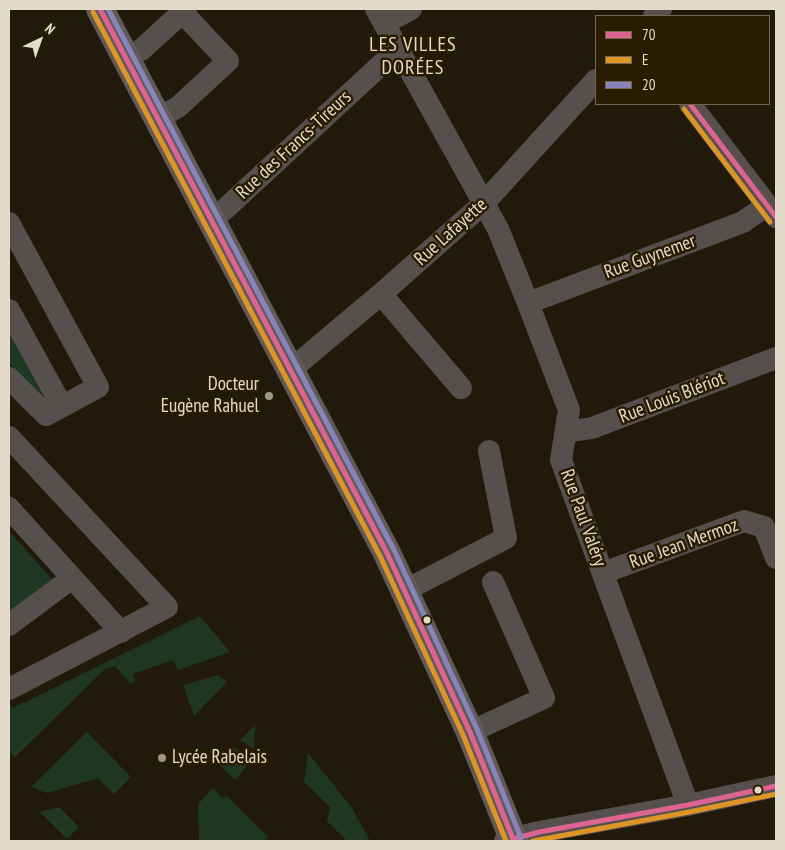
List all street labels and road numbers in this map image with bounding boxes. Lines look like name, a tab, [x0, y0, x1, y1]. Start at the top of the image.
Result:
street label: Rue des Francs-Tireurs	[232, 86, 356, 204]
street label: Rue Lafayette	[410, 193, 492, 271]
street label: Rue Guynemer	[601, 230, 699, 284]
street label: Rue Louis Blériot	[616, 367, 728, 429]
street label: Rue Paul Valéry	[555, 466, 611, 570]
street label: Rue Jean Mermoz	[627, 514, 741, 574]

